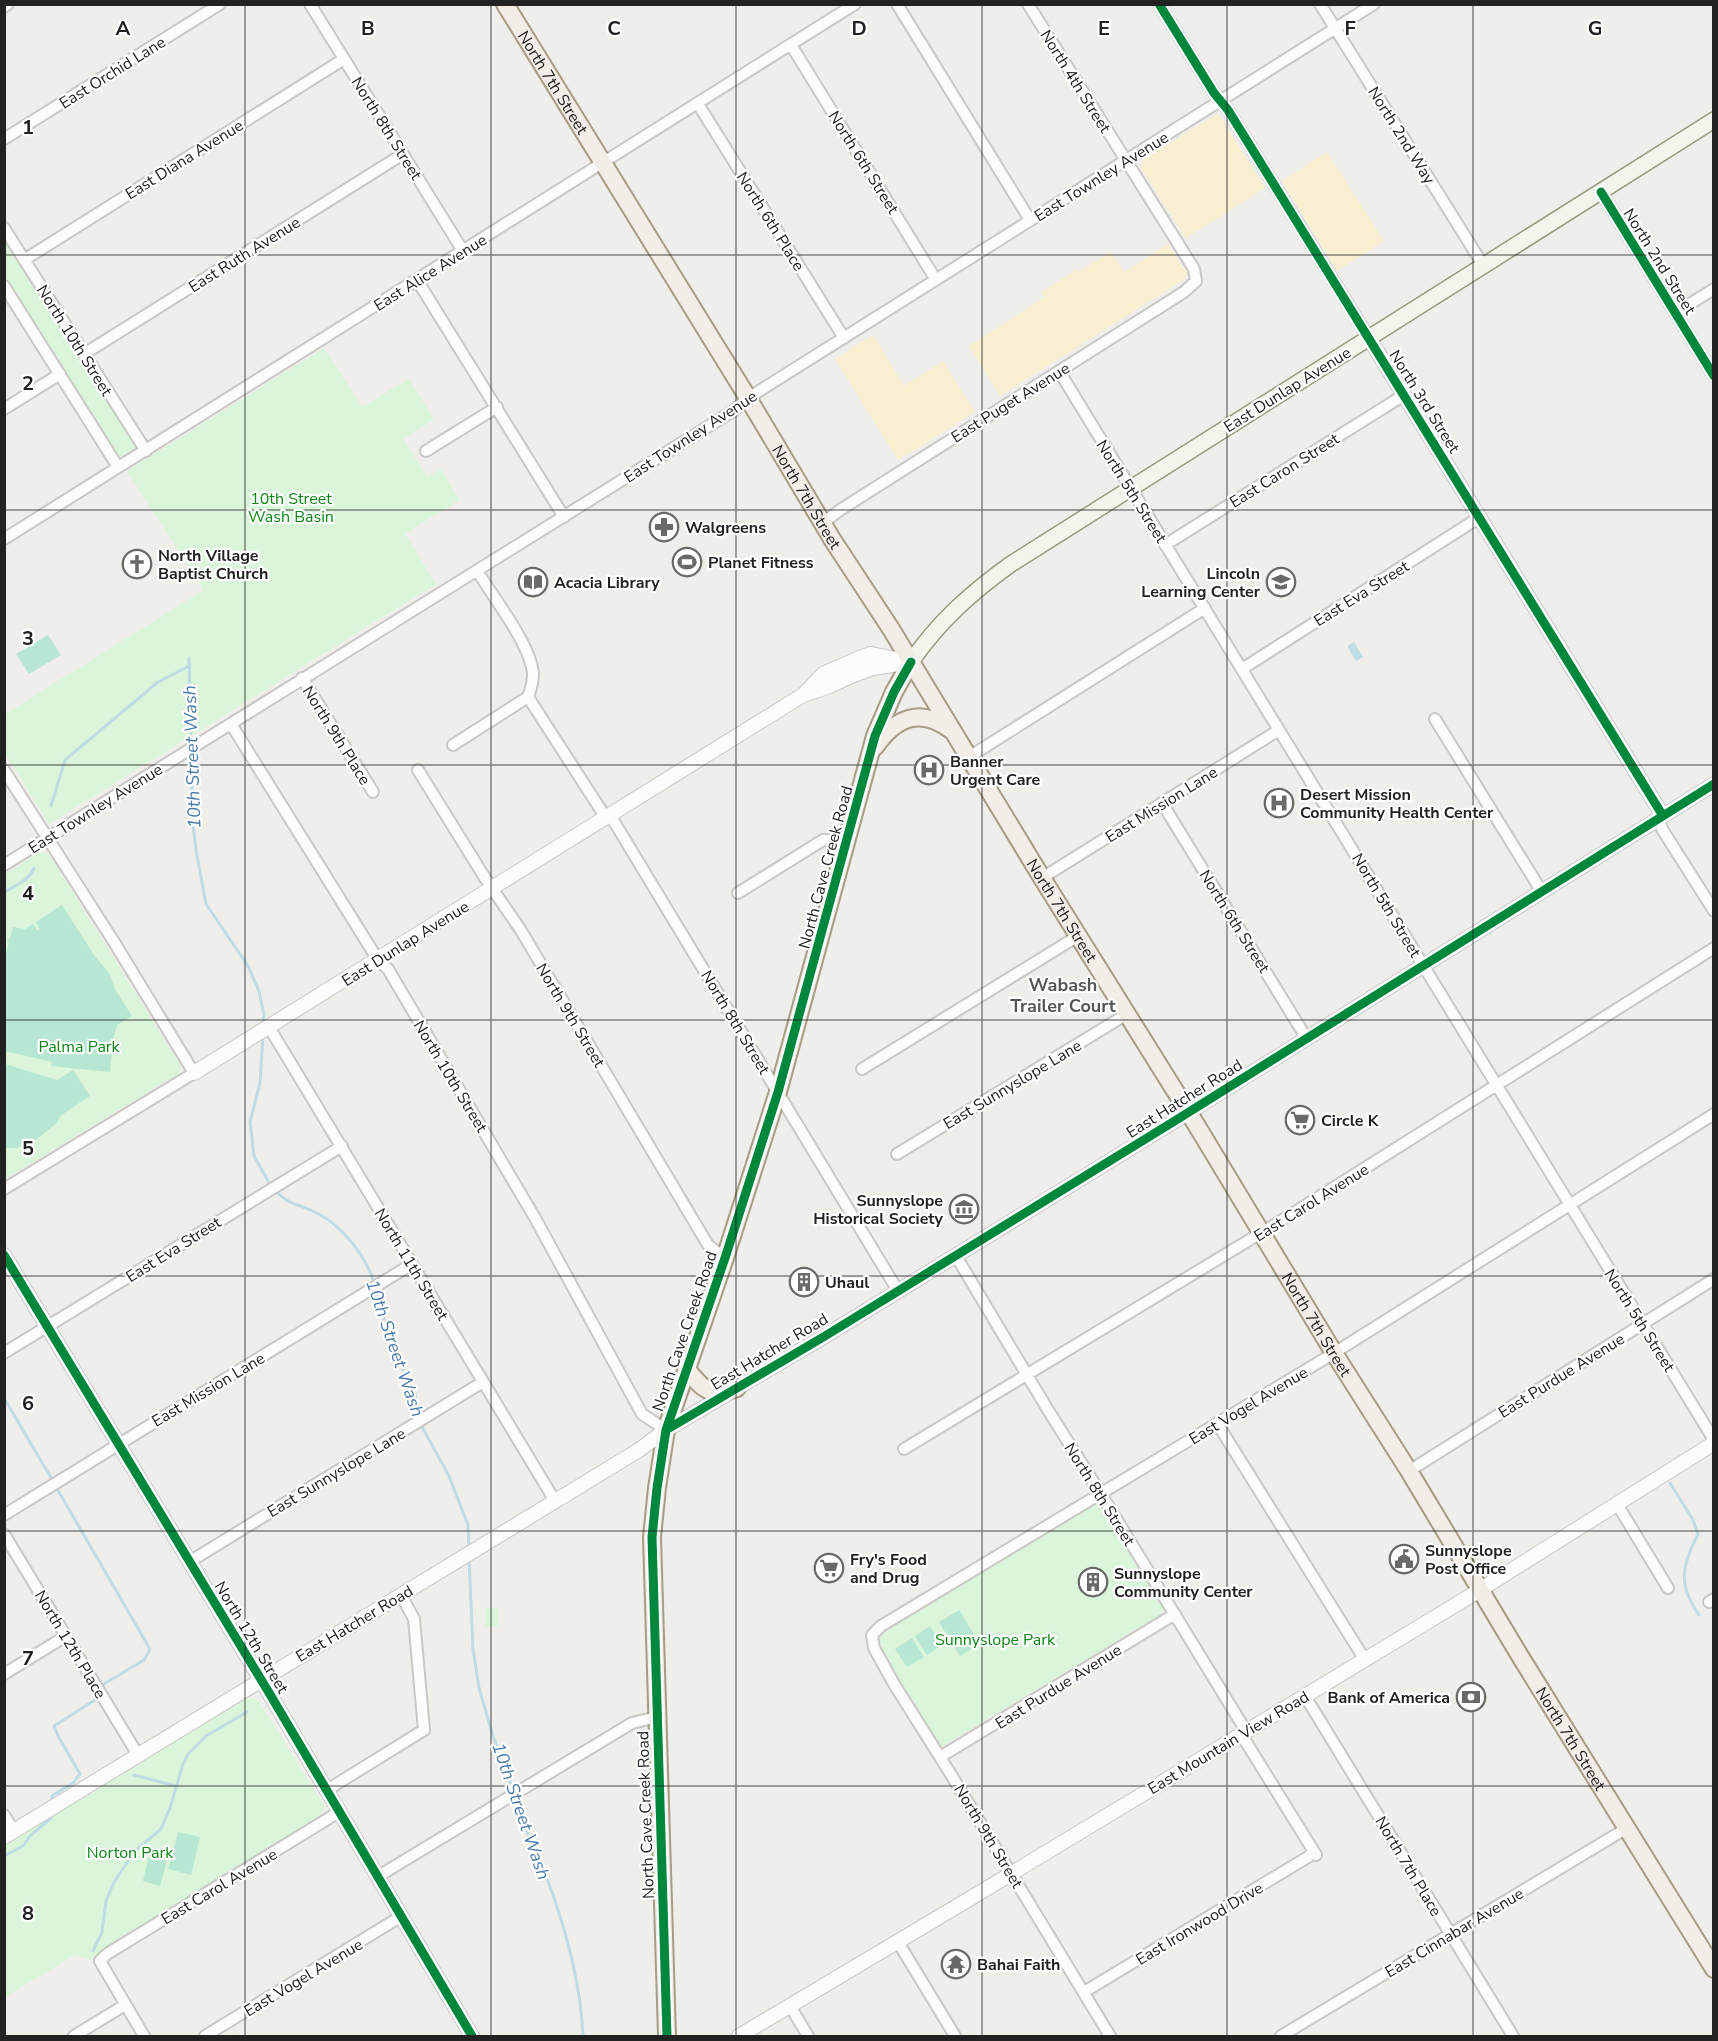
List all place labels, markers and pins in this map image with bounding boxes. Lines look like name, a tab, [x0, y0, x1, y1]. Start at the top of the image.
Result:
pharmacy icon: Walgreens	[648, 511, 680, 543]
place label: Walgreens	[685, 517, 766, 539]
place label: North Village Baptist Church	[158, 545, 268, 585]
sports icon: Planet Fitness	[671, 546, 703, 578]
church icon: North Village Baptist Church	[121, 548, 153, 580]
place label: Planet Fitness	[708, 552, 814, 574]
place label: Lincoln Learning Center	[1141, 563, 1261, 603]
library icon: Acacia Library	[517, 566, 549, 598]
school or university icon: Lincoln Learning Center	[1265, 566, 1297, 598]
place label: Acacia Library	[554, 572, 660, 594]
place label: Banner Urgent Care	[950, 751, 1041, 791]
hospital icon: Banner Urgent Care	[913, 754, 945, 786]
place label: Desert Mission Community Health Center	[1300, 784, 1494, 824]
hospital icon: Desert Mission Community Health Center	[1263, 787, 1295, 819]
supermarket icon: Circle K	[1284, 1104, 1316, 1136]
place label: Circle K	[1321, 1110, 1380, 1132]
place label: Sunnyslope Historical Society	[813, 1190, 944, 1230]
museum icon: Sunnyslope Historical Society	[948, 1193, 980, 1225]
building icon: Uhaul	[788, 1266, 820, 1298]
place label: Uhaul	[825, 1272, 869, 1294]
place label: Sunnyslope Post Office	[1425, 1540, 1512, 1580]
public building icon: Sunnyslope Post Office	[1388, 1543, 1420, 1575]
place label: Fry's Food and Drug	[850, 1549, 927, 1589]
supermarket icon: Fry's Food and Drug	[813, 1552, 845, 1584]
place label: Sunnyslope Community Center	[1114, 1563, 1253, 1603]
building icon: Sunnyslope Community Center	[1077, 1566, 1109, 1598]
bank icon: Bank of America	[1455, 1681, 1487, 1713]
place label: Bank of America	[1327, 1687, 1450, 1709]
temple icon: Bahai Faith	[940, 1948, 972, 1980]
place label: Bahai Faith	[977, 1954, 1060, 1976]

